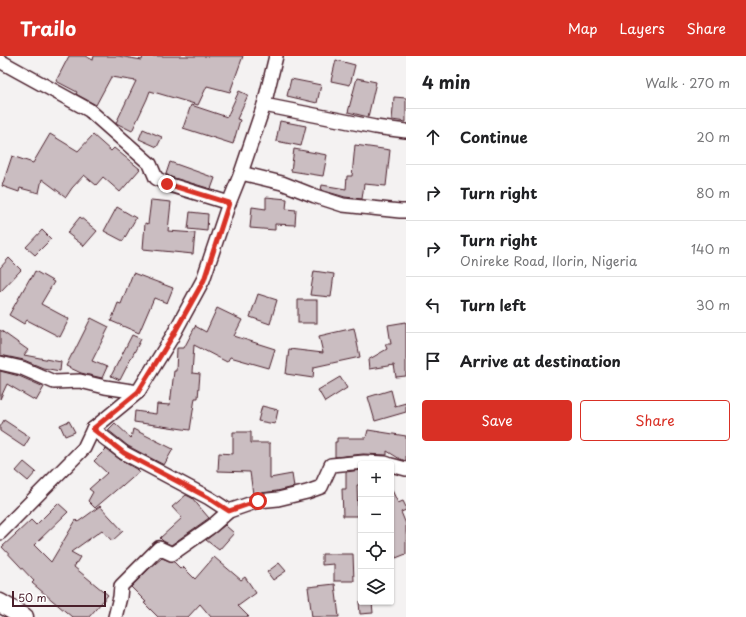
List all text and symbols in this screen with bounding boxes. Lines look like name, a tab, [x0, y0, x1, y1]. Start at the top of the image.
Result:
text: Trailo	[20, 14, 76, 42]
text: Map	[568, 18, 598, 39]
text: Layers	[620, 18, 665, 39]
text: Share	[687, 18, 726, 39]
text: 4 min	[422, 69, 470, 95]
text: Walk · 270 m	[645, 73, 730, 92]
text: Continue	[460, 125, 528, 148]
icon: ahead	[422, 126, 444, 148]
text: 20 m	[696, 127, 730, 146]
route end	[158, 175, 176, 193]
text: Turn right	[460, 181, 537, 204]
icon: right	[422, 182, 444, 204]
text: 80 m	[696, 183, 730, 202]
text: Turn right	[460, 228, 537, 251]
icon: right	[422, 238, 444, 260]
text: 140 m	[691, 239, 730, 258]
text: Onireke Road, Ilorin, Nigeria	[460, 251, 637, 270]
text: Turn left	[460, 293, 526, 316]
icon: left	[422, 294, 444, 316]
text: 30 m	[696, 295, 730, 314]
text: Arrive at destination	[460, 349, 621, 372]
icon: arrive	[422, 350, 444, 372]
button: Save	[422, 400, 572, 441]
button: Share	[580, 400, 730, 441]
map controls	[358, 461, 394, 605]
button: +	[358, 461, 394, 497]
route start	[249, 492, 267, 510]
button: −	[358, 497, 394, 533]
button: locate	[358, 533, 394, 569]
button: layers	[358, 569, 394, 605]
scale bar	[12, 589, 106, 608]
text: 50 m	[18, 589, 47, 606]

